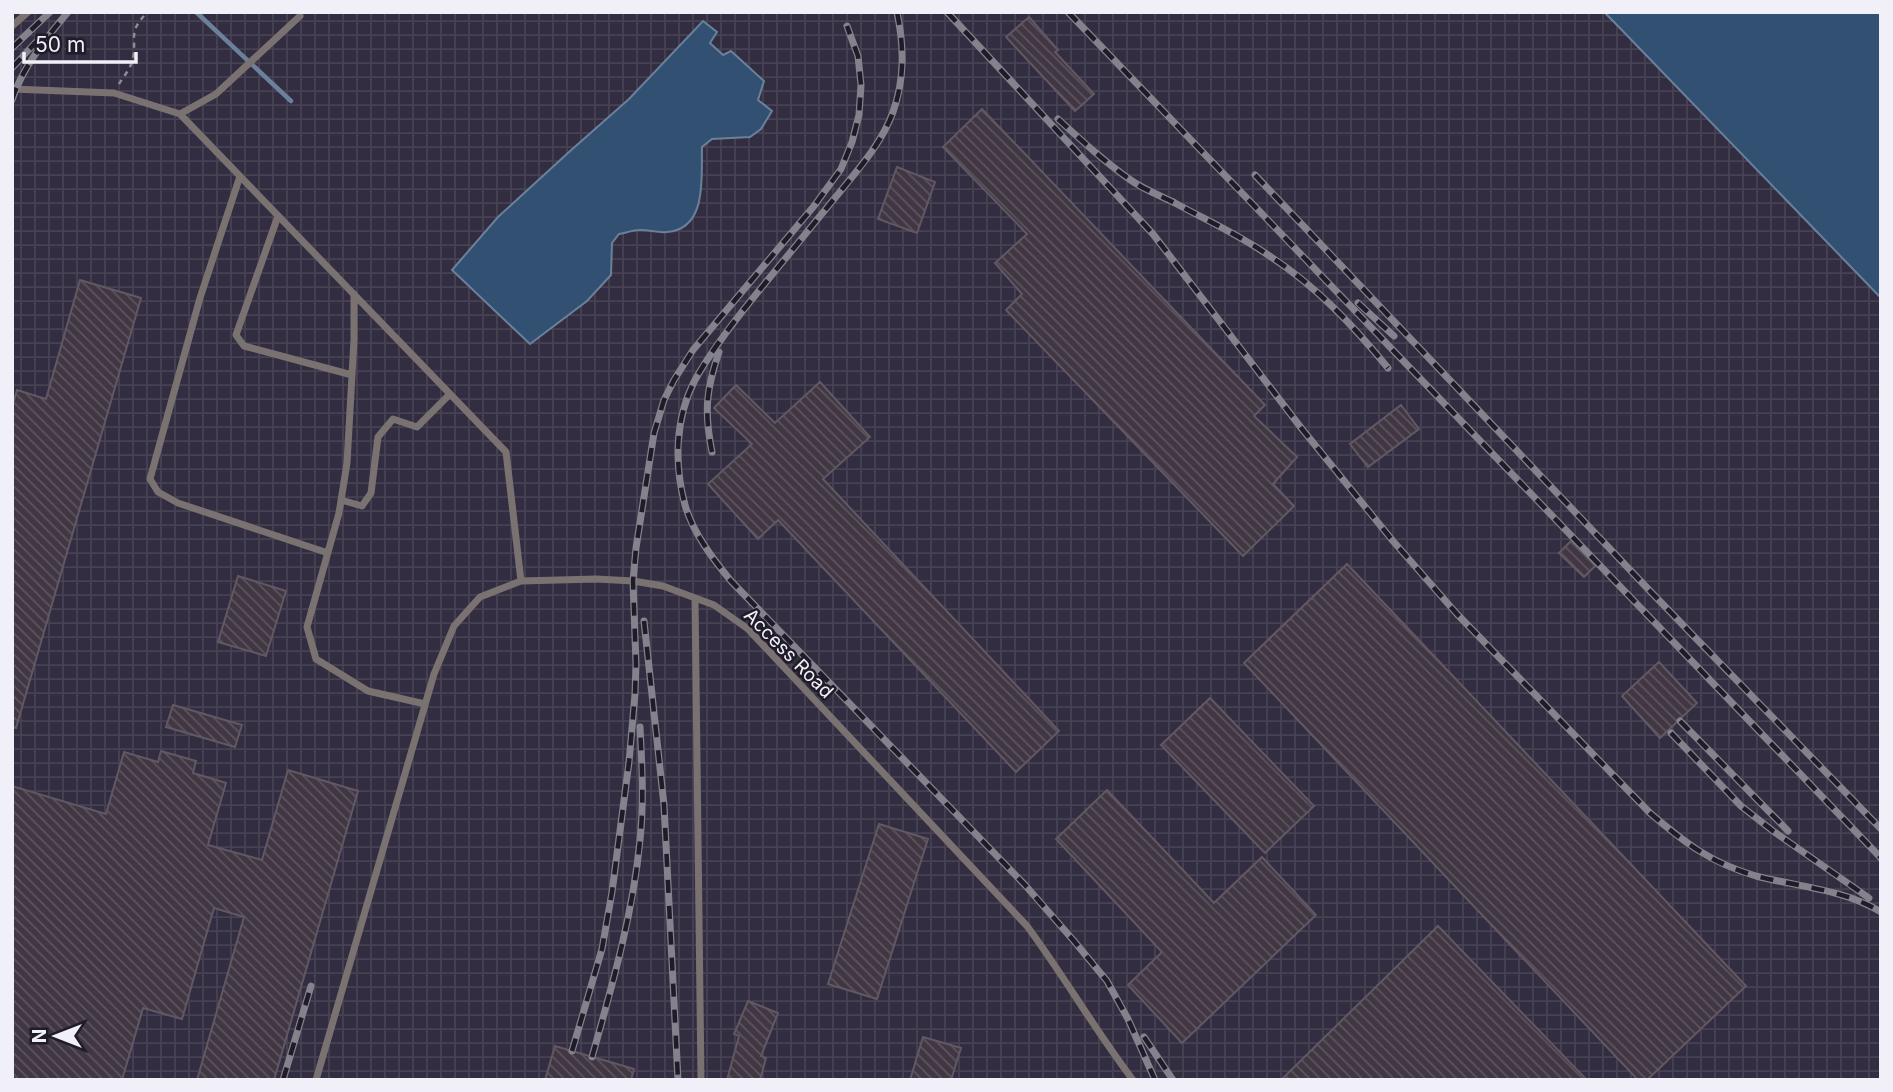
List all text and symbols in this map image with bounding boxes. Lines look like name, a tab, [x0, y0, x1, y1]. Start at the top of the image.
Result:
scale bar	[24, 21, 136, 65]
text: 50 m	[35, 32, 85, 57]
street label: Access Road	[739, 604, 838, 703]
north arrow	[21, 1001, 91, 1071]
text: N	[28, 1029, 51, 1043]

